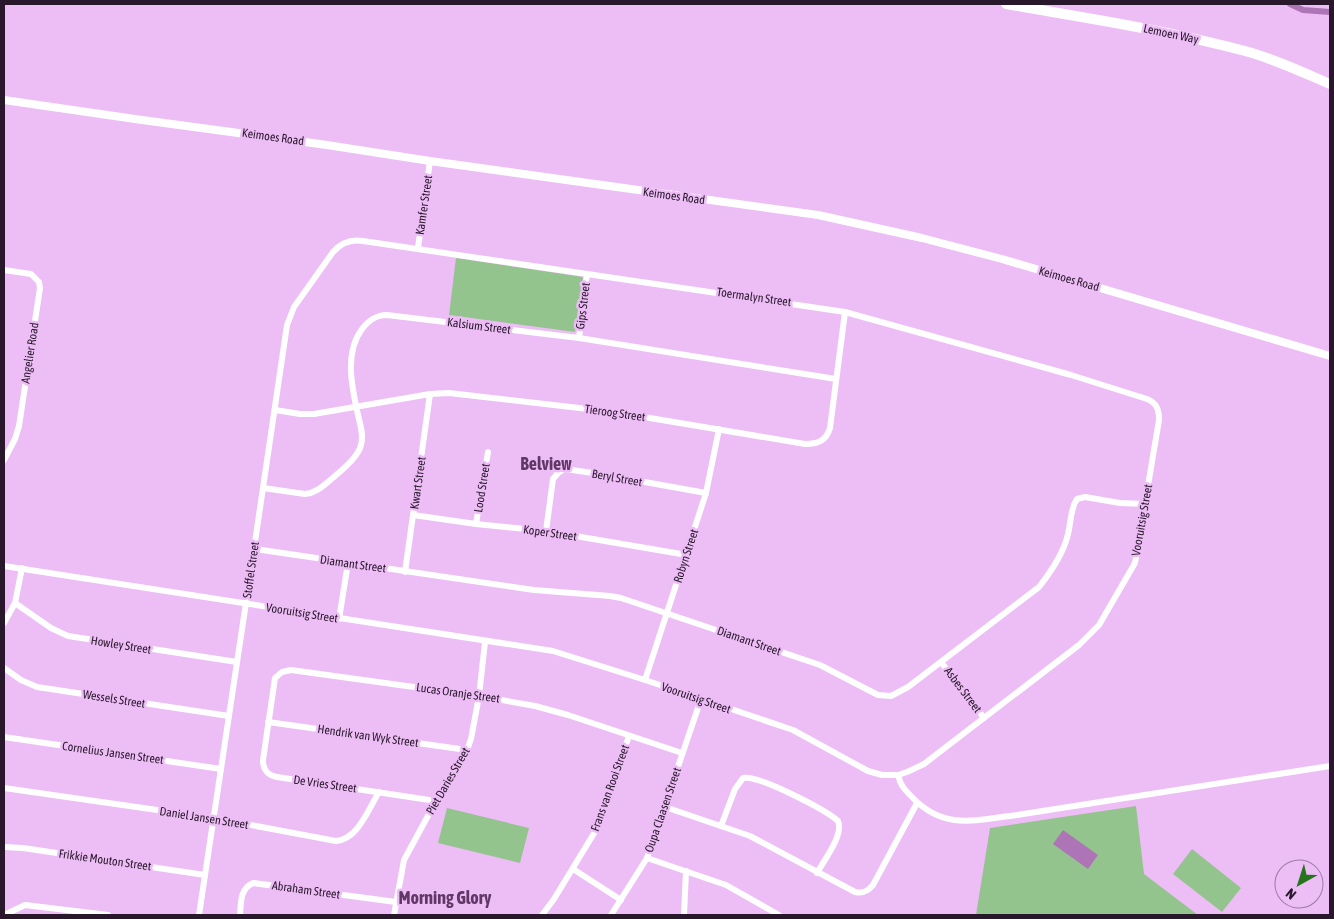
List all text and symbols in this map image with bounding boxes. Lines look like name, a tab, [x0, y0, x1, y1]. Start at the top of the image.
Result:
street label: Lemoen Way	[1142, 21, 1200, 47]
street label: Keimoes Road	[241, 126, 305, 148]
street label: Kamfer Street	[413, 174, 435, 236]
street label: Keimoes Road	[642, 185, 706, 207]
street label: Keimoes Road	[1037, 264, 1101, 294]
street label: Gips Street	[573, 281, 593, 330]
street label: Toermalyn Street	[716, 285, 793, 309]
street label: Kalsium Street	[446, 315, 512, 337]
street label: Angelier Road	[18, 322, 42, 384]
street label: Tieroog Street	[584, 402, 647, 424]
district label: Belview	[520, 453, 572, 474]
street label: Kwart Street	[407, 455, 429, 510]
street label: Lood Street	[471, 462, 493, 514]
street label: Beryl Street	[591, 467, 644, 489]
street label: Vooruitsig Street	[1129, 483, 1155, 557]
street label: Koper Street	[522, 522, 578, 544]
street label: Robyn Street	[671, 527, 701, 585]
street label: Stoffel Street	[240, 540, 262, 599]
street label: Diamant Street	[319, 552, 387, 576]
street label: Vooruitsig Street	[265, 600, 339, 626]
street label: Diamant Street	[715, 624, 783, 659]
street label: Howley Street	[90, 633, 153, 657]
street label: Asbes Street	[941, 664, 985, 716]
street label: Lucas Oranje Street	[415, 680, 501, 706]
street label: Vooruitsig Street	[659, 680, 733, 717]
street label: Wessels Street	[82, 687, 147, 711]
street label: Hendrik van Wyk Street	[317, 722, 420, 750]
street label: Cornelius Jansen Street	[61, 739, 165, 767]
street label: Frans van Rooi Street	[588, 742, 632, 833]
street label: Piet Daries Street	[423, 744, 473, 817]
street label: Oupa Claasen Street	[642, 765, 684, 854]
street label: De Vries Street	[293, 773, 358, 795]
street label: Daniel Jansen Street	[159, 804, 250, 832]
street label: Frikkie Mouton Street	[58, 847, 153, 873]
north arrow	[1274, 859, 1324, 909]
street label: Abraham Street	[271, 878, 341, 902]
text: N	[1283, 885, 1299, 903]
district label: Morning Glory	[399, 887, 492, 908]

